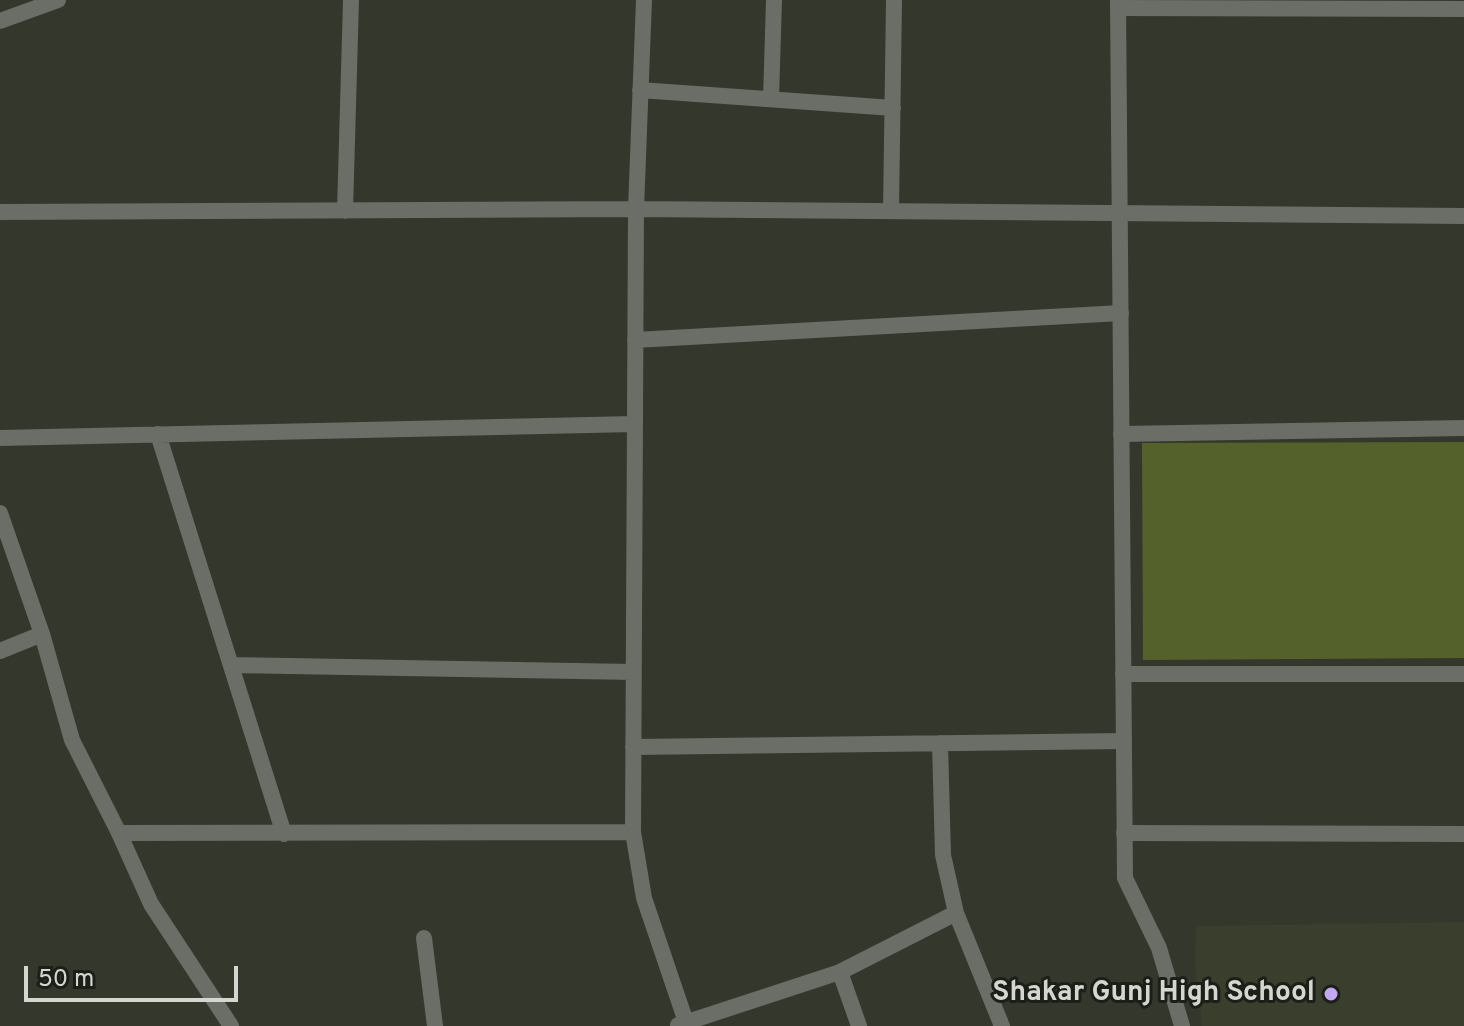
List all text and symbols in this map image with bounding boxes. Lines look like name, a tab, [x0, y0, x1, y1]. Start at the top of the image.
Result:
scale bar	[28, 950, 242, 1000]
text: 50 m	[38, 965, 94, 995]
place label: Shakar Gunj High School	[992, 977, 1315, 1011]
marker: Shakar Gunj High School	[1322, 985, 1340, 1003]

